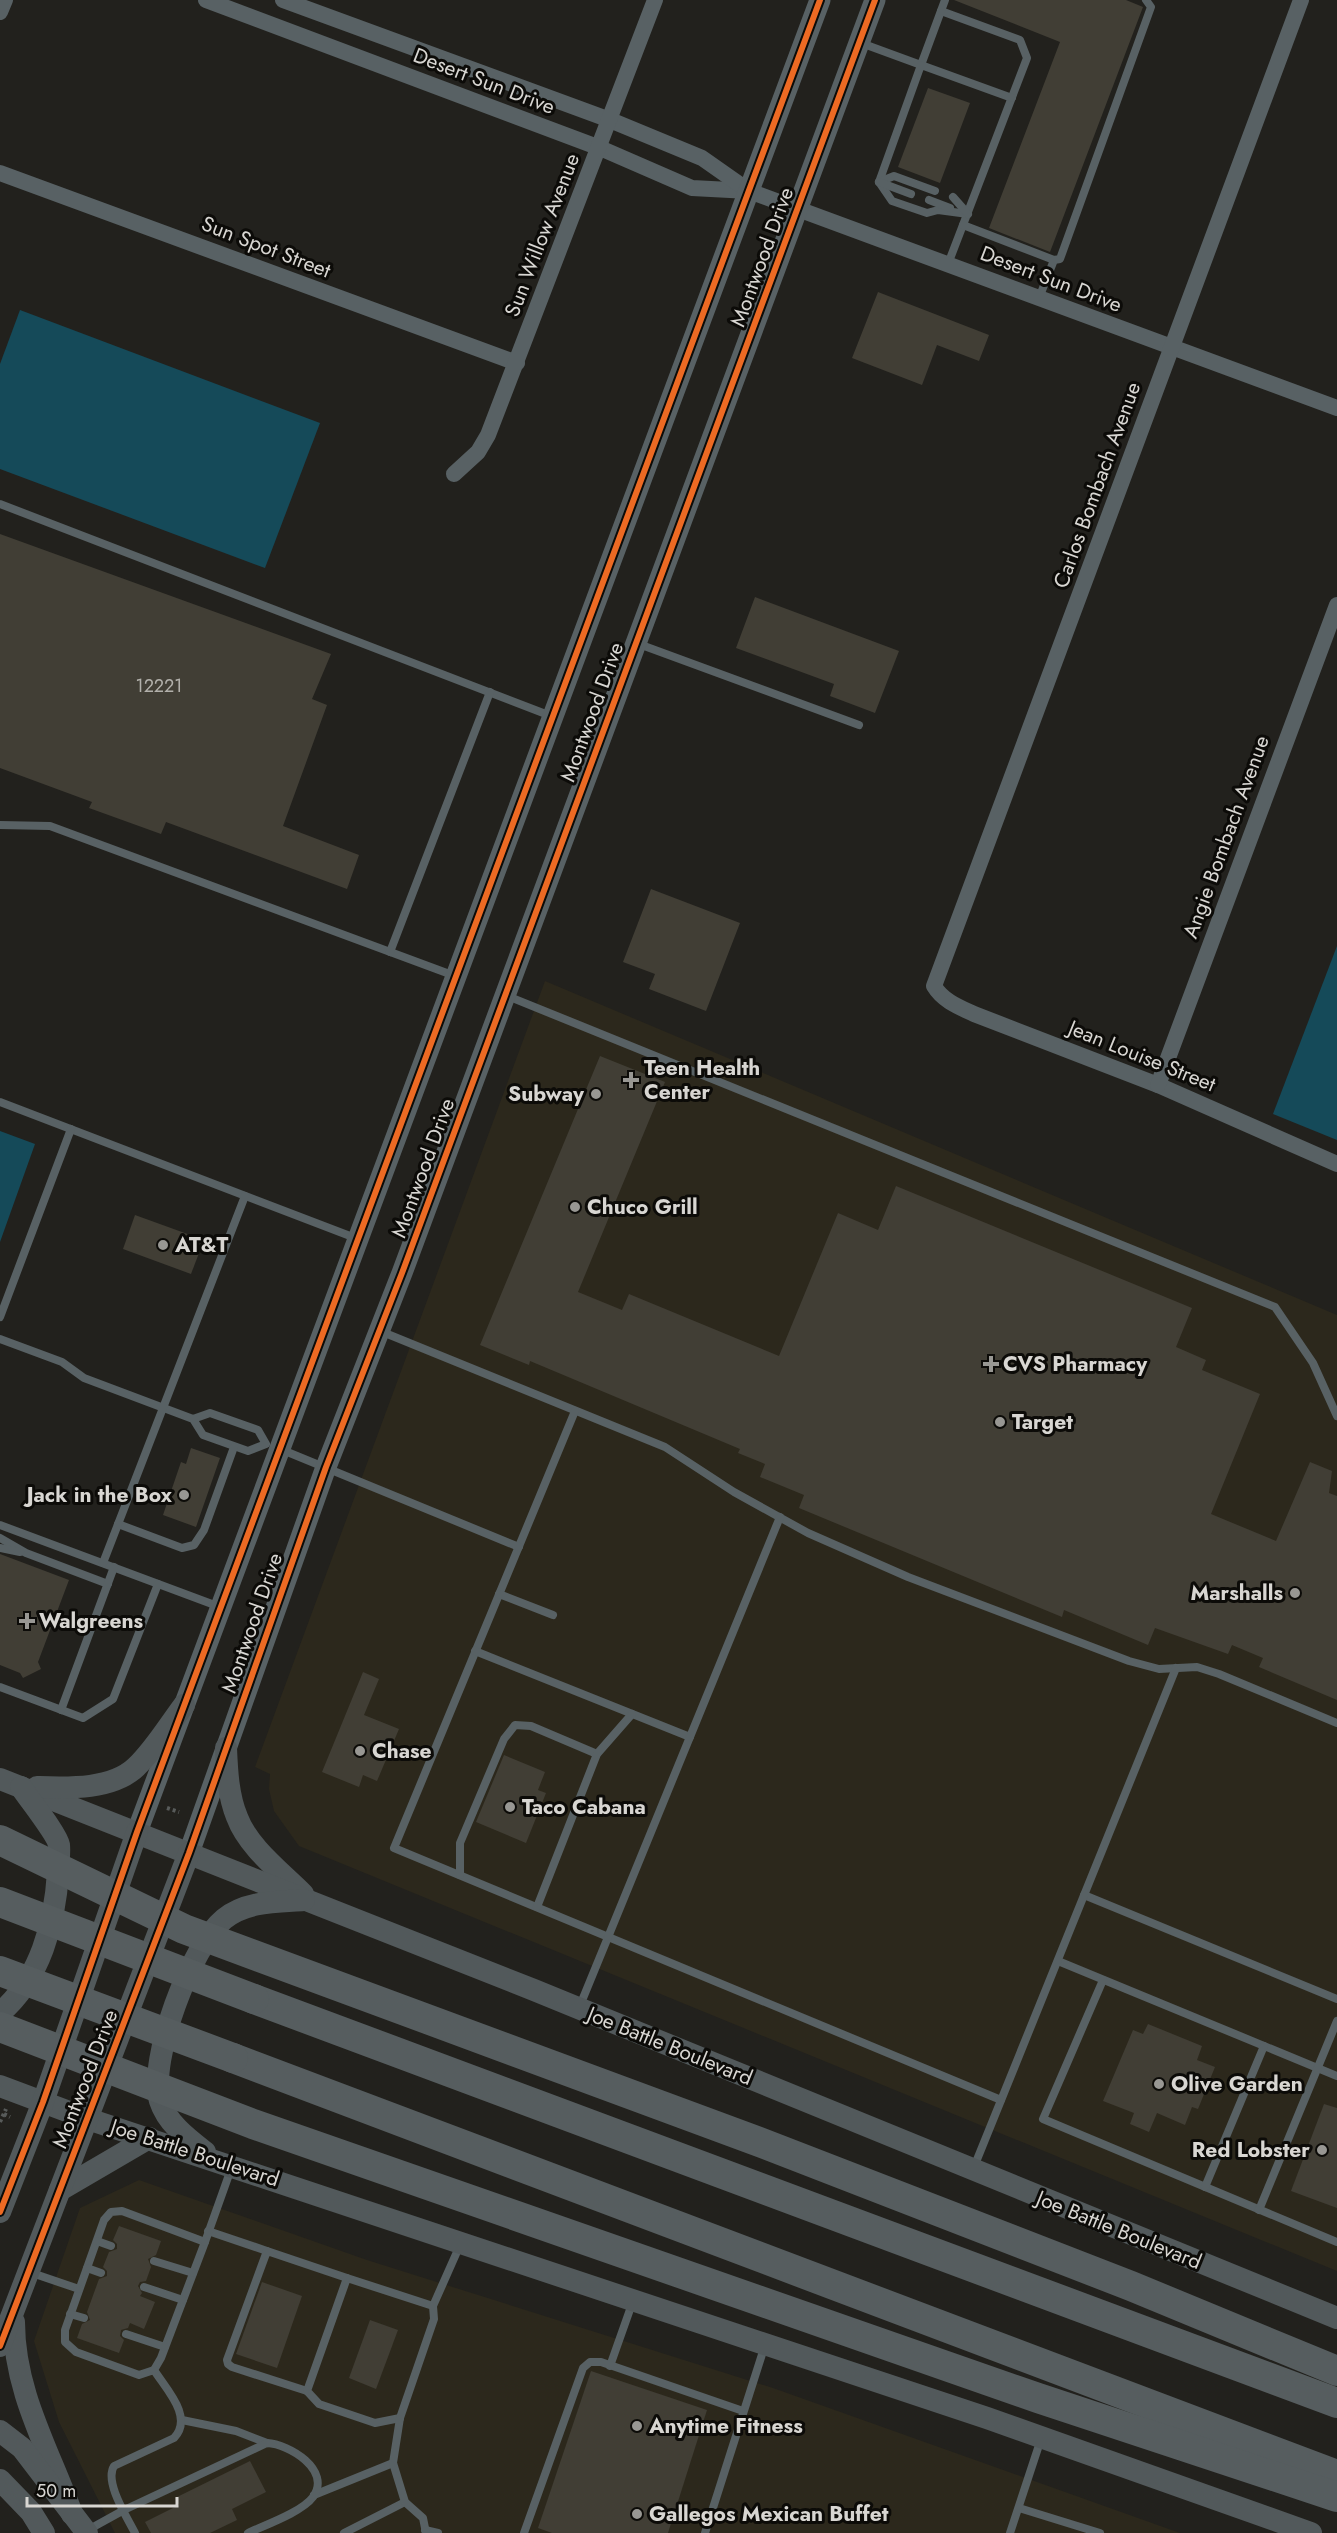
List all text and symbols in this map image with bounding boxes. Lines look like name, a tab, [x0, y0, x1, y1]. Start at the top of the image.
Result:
street label: Desert Sun Drive	[409, 40, 559, 122]
street label: Sun Willow Avenue	[497, 149, 587, 321]
street label: Montwood Drive	[723, 183, 801, 331]
street label: Sun Spot Street	[197, 209, 335, 285]
street label: Desert Sun Drive	[976, 238, 1126, 320]
street label: Carlos Bombach Avenue	[1046, 378, 1148, 592]
street label: Montwood Drive	[553, 638, 631, 786]
house number: 12221	[136, 673, 182, 699]
street label: Angie Bombach Avenue	[1175, 731, 1277, 943]
street label: Jean Louise Street	[1061, 1012, 1220, 1099]
place label: Teen Health Center	[644, 1053, 760, 1107]
marker: Teen Health Center	[622, 1071, 640, 1089]
place label: Subway	[508, 1079, 585, 1109]
marker: Subway	[589, 1087, 603, 1101]
street label: Montwood Drive	[384, 1094, 462, 1242]
place label: Chuco Grill	[587, 1192, 698, 1222]
marker: Chuco Grill	[568, 1200, 582, 1214]
place label: AT&T	[174, 1230, 229, 1260]
marker: AT&T	[156, 1238, 170, 1252]
place label: CVS Pharmacy	[1003, 1349, 1148, 1379]
marker: CVS Pharmacy	[984, 1357, 998, 1371]
place label: Target	[1012, 1407, 1073, 1437]
marker: Target	[993, 1415, 1007, 1429]
place label: Jack in the Box	[23, 1480, 173, 1510]
marker: Jack in the Box	[177, 1488, 191, 1502]
street label: Montwood Drive	[214, 1549, 290, 1697]
place label: Marshalls	[1191, 1578, 1283, 1608]
marker: Marshalls	[1288, 1586, 1302, 1600]
place label: Walgreens	[39, 1606, 144, 1636]
marker: Walgreens	[20, 1614, 34, 1628]
place label: Chase	[372, 1736, 432, 1766]
marker: Chase	[353, 1744, 367, 1758]
place label: Taco Cabana	[522, 1792, 646, 1822]
marker: Taco Cabana	[503, 1800, 517, 1814]
street label: Joe Battle Boulevard	[580, 1998, 757, 2093]
street label: Montwood Drive	[45, 2005, 125, 2153]
place label: Olive Garden	[1171, 2069, 1303, 2099]
marker: Olive Garden	[1152, 2077, 1166, 2091]
street label: Joe Battle Boulevard	[104, 2111, 283, 2194]
place label: Red Lobster	[1192, 2135, 1310, 2165]
marker: Red Lobster	[1315, 2143, 1329, 2157]
street label: Joe Battle Boulevard	[1029, 2182, 1206, 2277]
place label: Anytime Fitness	[648, 2411, 803, 2441]
marker: Anytime Fitness	[630, 2419, 644, 2433]
scale bar	[27, 2470, 177, 2508]
text: 50 m	[36, 2478, 76, 2504]
place label: Gallegos Mexican Buffet	[649, 2499, 889, 2529]
marker: Gallegos Mexican Buffet	[630, 2507, 644, 2521]

